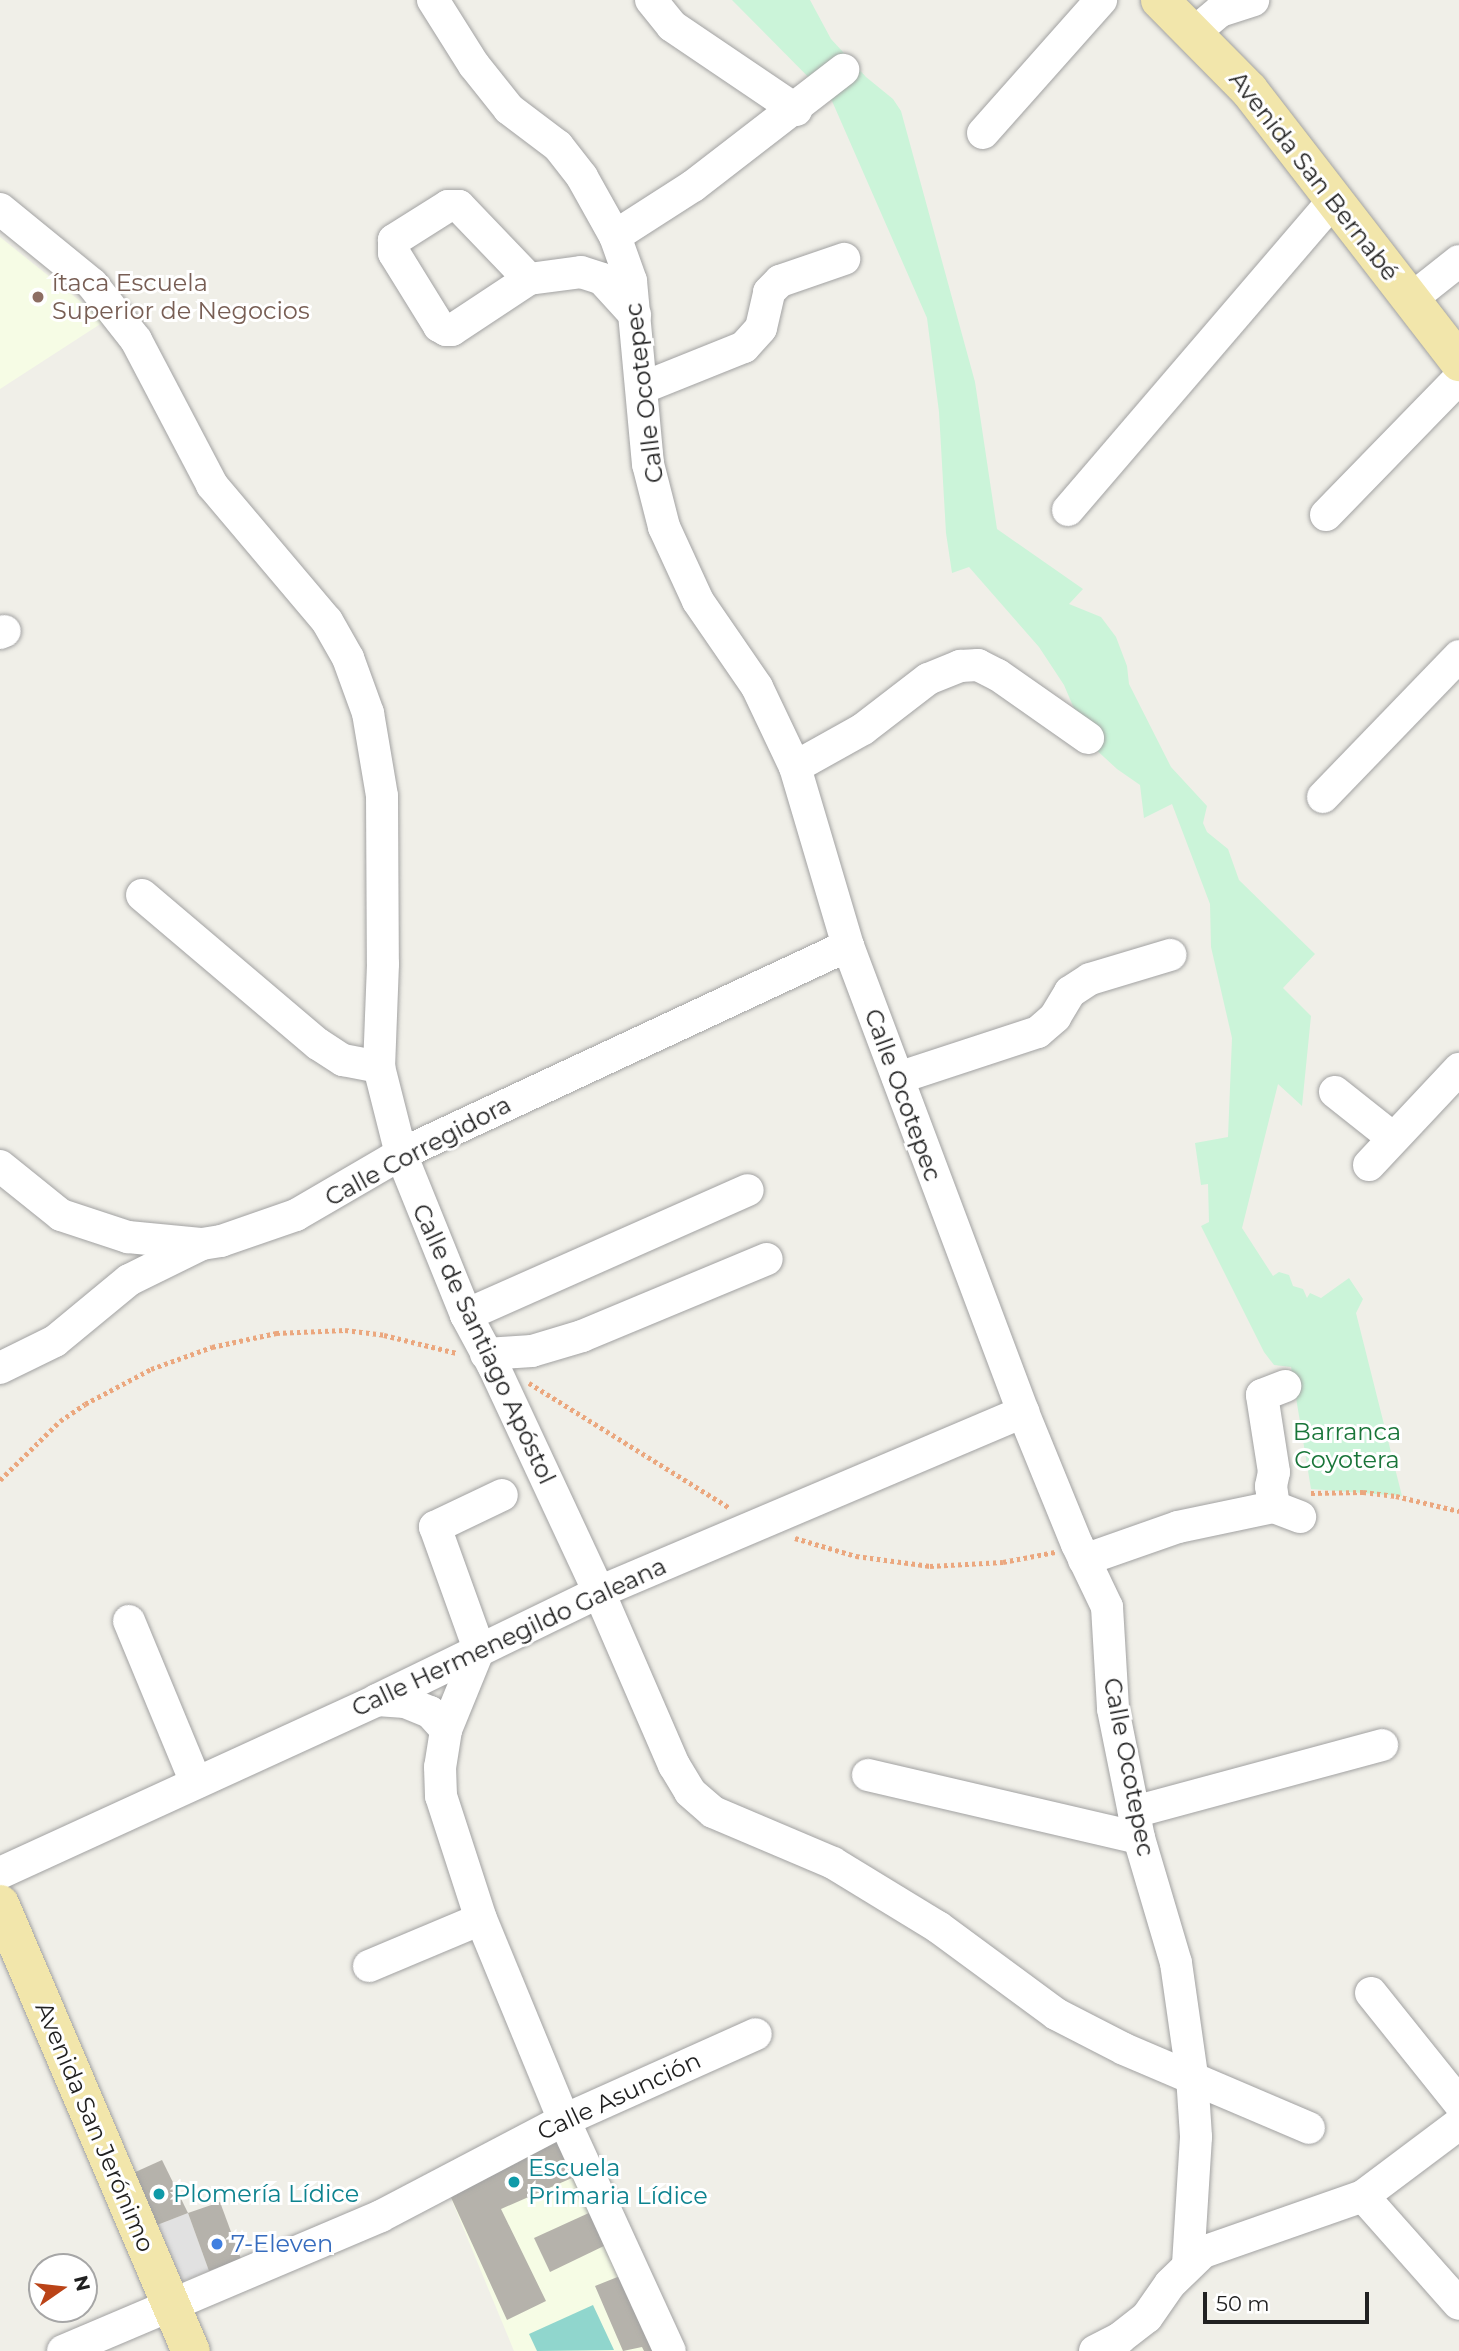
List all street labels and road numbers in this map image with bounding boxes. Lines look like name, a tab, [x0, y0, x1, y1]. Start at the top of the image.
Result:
street label: Avenida San Bernabé	[1223, 66, 1405, 286]
street label: Calle Ocotepec	[619, 301, 669, 485]
street label: Calle Ocotepec	[858, 1005, 948, 1185]
street label: Calle Corregidora	[320, 1090, 516, 1212]
street label: Calle de Santiago Apóstol	[406, 1199, 562, 1489]
street label: Calle Hermenegildo Galeana	[347, 1551, 671, 1723]
street label: Calle Ocotepec	[1098, 1675, 1160, 1859]
street label: Avenida San Jerónimo	[29, 1998, 161, 2256]
street label: Calle Asunción	[533, 2046, 705, 2146]

